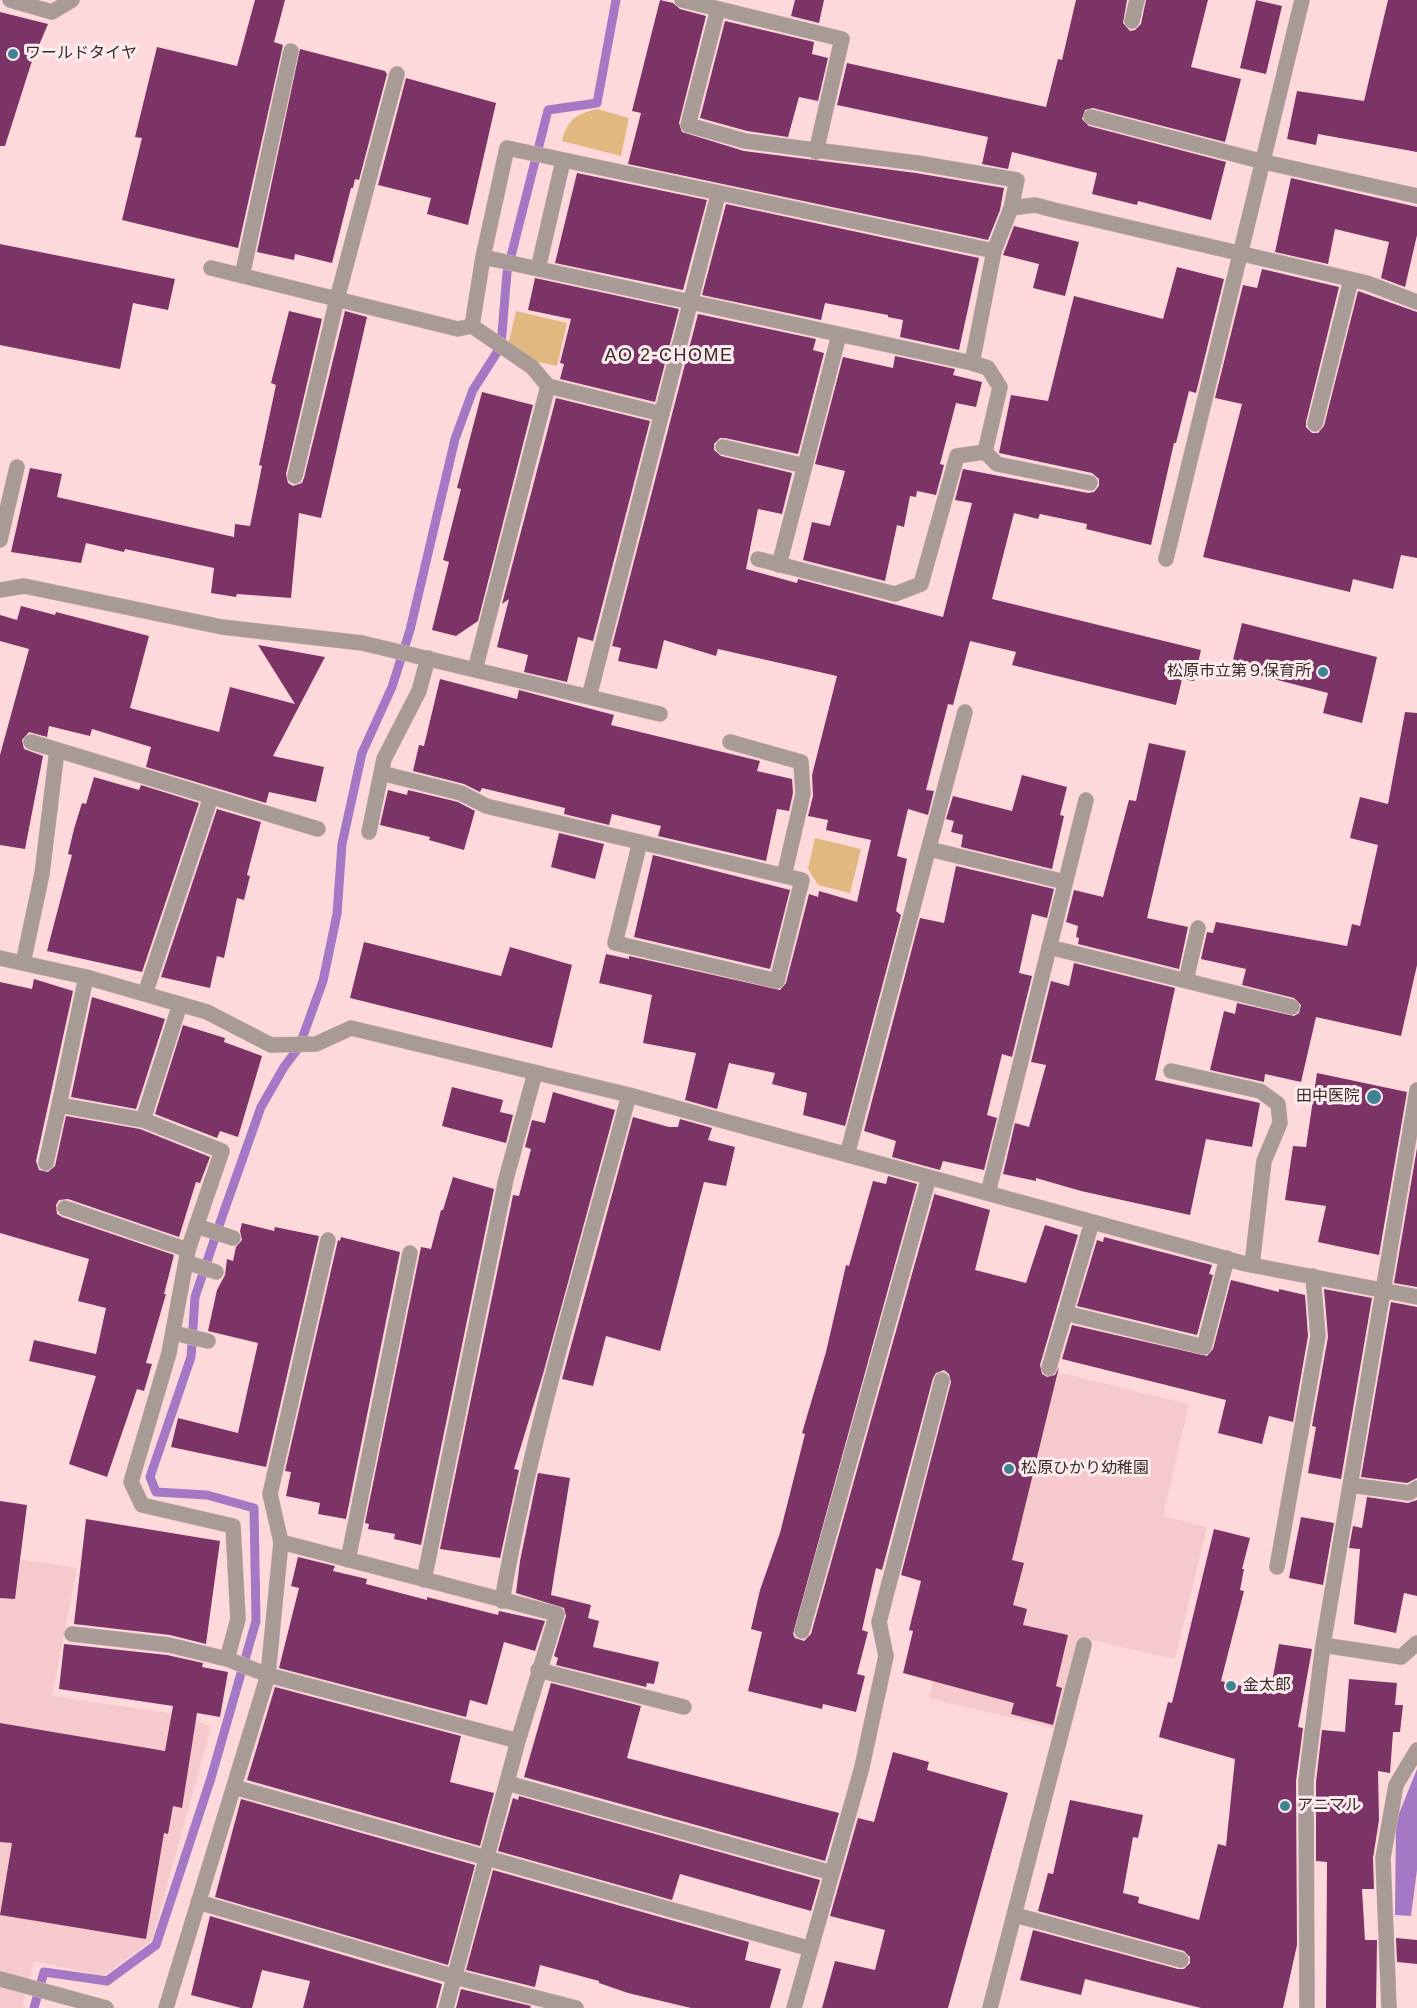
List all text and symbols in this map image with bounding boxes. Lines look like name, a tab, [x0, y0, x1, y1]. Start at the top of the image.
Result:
place label: ワールドタイヤ	[25, 44, 137, 64]
marker: ワールドタイヤ	[6, 47, 20, 61]
district label: AO 2-CHOME	[604, 345, 734, 367]
place label: 松原市立第９保育所	[1167, 662, 1311, 682]
marker: 松原市立第９保育所	[1316, 665, 1330, 679]
place label: 田中医院	[1296, 1087, 1360, 1107]
marker: 田中医院	[1365, 1088, 1383, 1106]
place label: 松原ひかり幼稚園	[1021, 1459, 1149, 1479]
marker: 松原ひかり幼稚園	[1002, 1462, 1016, 1476]
place label: 金太郎	[1243, 1676, 1291, 1696]
marker: 金太郎	[1224, 1679, 1238, 1693]
place label: アニマル	[1297, 1796, 1361, 1816]
marker: アニマル	[1278, 1799, 1292, 1813]

